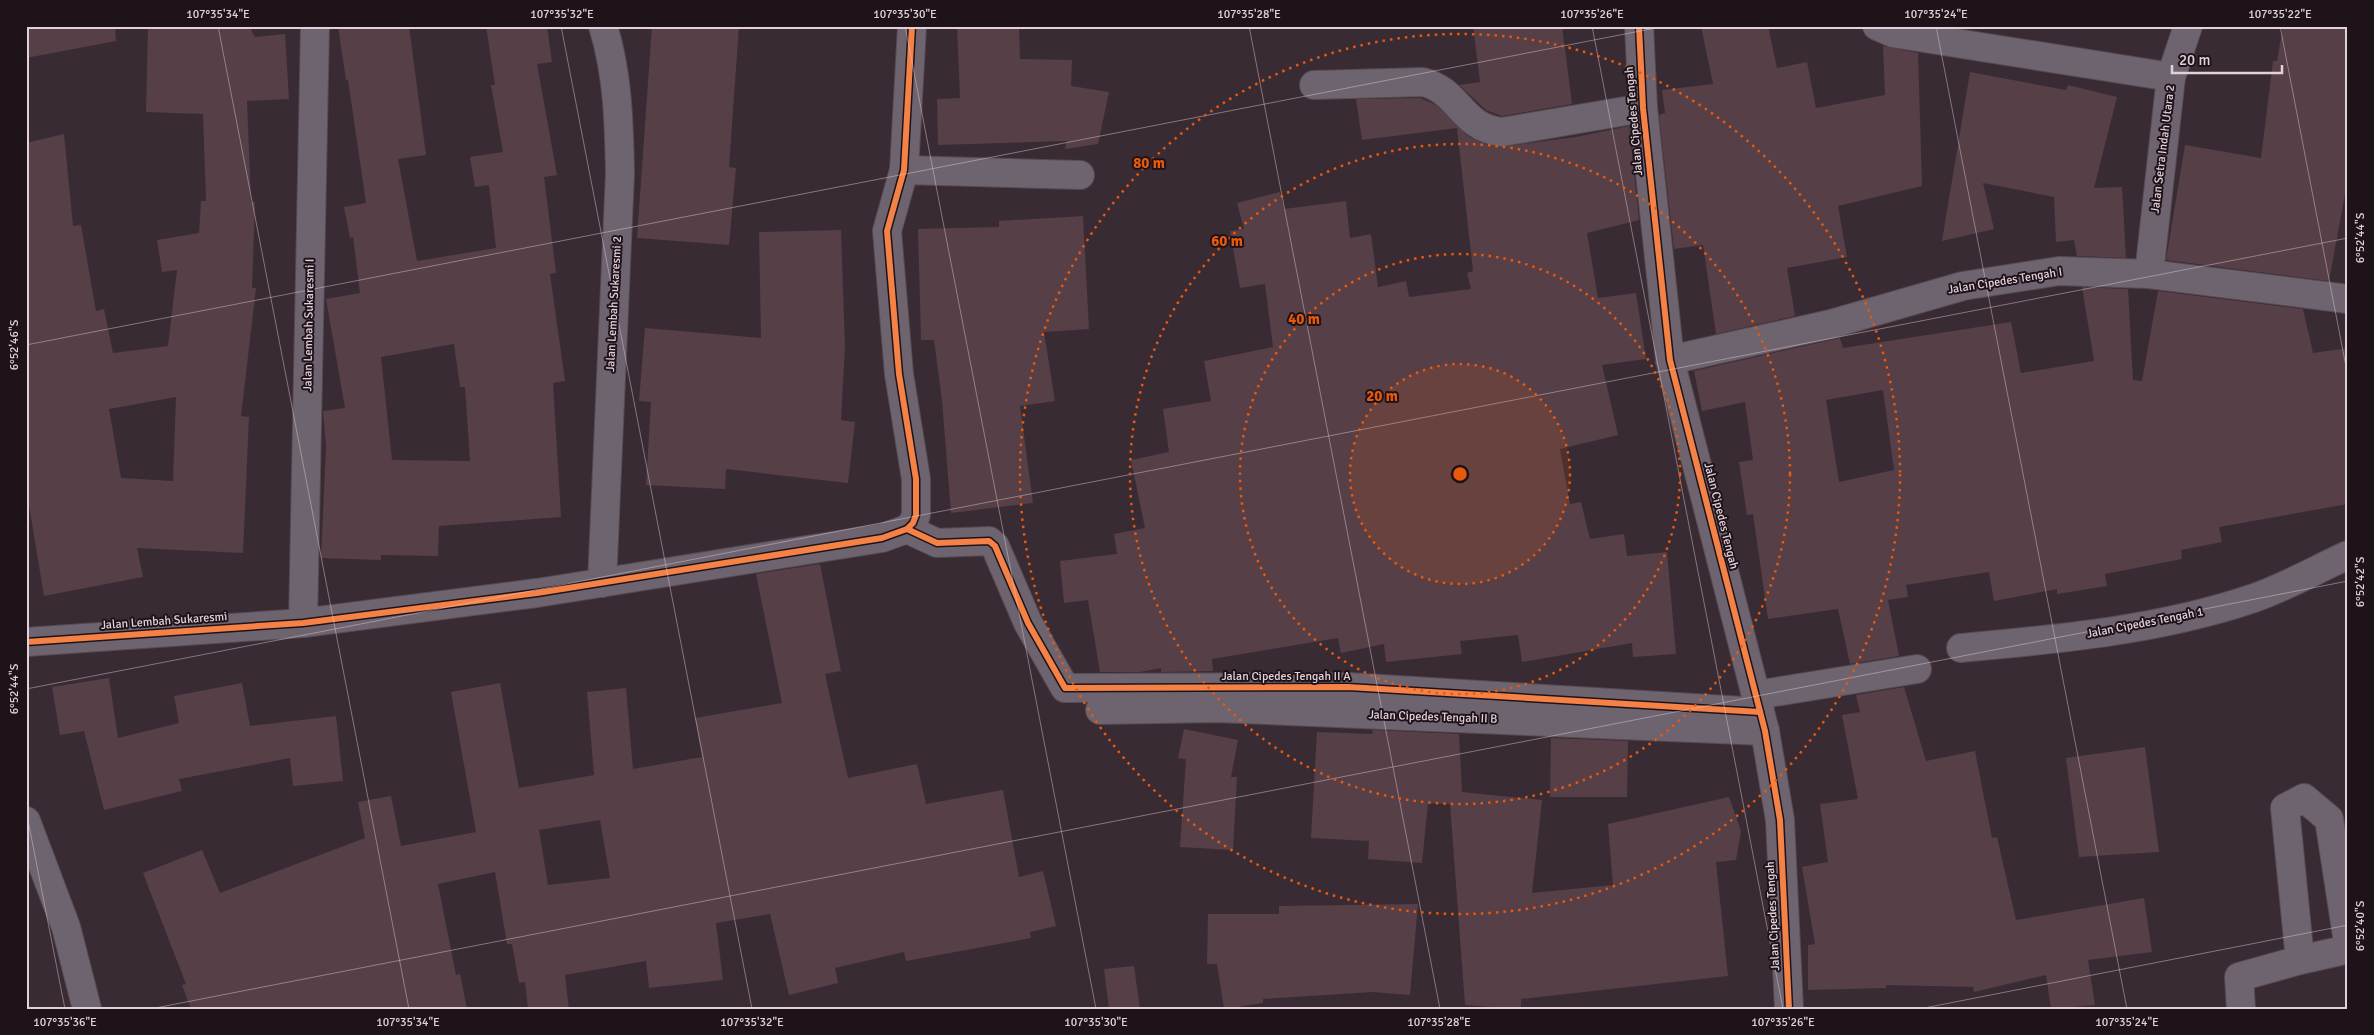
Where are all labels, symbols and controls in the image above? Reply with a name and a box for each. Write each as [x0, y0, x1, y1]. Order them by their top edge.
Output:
text: 107°35'34"E [186, 7, 250, 22]
text: 107°35'32"E [530, 7, 594, 22]
text: 107°35'30"E [873, 7, 937, 22]
text: 107°35'28"E [1217, 7, 1281, 22]
text: 107°35'26"E [1560, 7, 1624, 22]
text: 107°35'24"E [1904, 7, 1968, 22]
text: 107°35'22"E [2248, 7, 2312, 22]
scale bar [2172, 42, 2282, 74]
text: 20 m [2179, 51, 2210, 69]
street label: Jalan Cipedes Tengah [1622, 66, 1646, 176]
street label: Jalan Setra Indah Utara 2 [2148, 84, 2178, 214]
text: 80 m [1133, 154, 1165, 172]
text: 6°52'44"S [2353, 212, 2368, 263]
text: 60 m [1211, 232, 1243, 250]
street label: Jalan Lembah Sukaresmi 2 [603, 236, 625, 372]
street label: Jalan Lembah Sukaresmi I [300, 258, 318, 392]
street label: Jalan Cipedes Tengah I [1947, 265, 2063, 297]
text: 40 m [1288, 310, 1320, 328]
text: 6°52'46"S [7, 319, 22, 370]
text: 20 m [1366, 387, 1398, 405]
street label: Jalan Cipedes Tengah [1700, 461, 1742, 571]
centre of rings [1451, 465, 1469, 483]
text: 6°52'42"S [2353, 556, 2368, 607]
street label: Jalan Cipedes Tengah 1 [2085, 604, 2205, 642]
street label: Jalan Lembah Sukaresmi [100, 609, 228, 633]
text: 6°52'44"S [7, 663, 22, 714]
street label: Jalan Cipedes Tengah II A [1221, 669, 1351, 684]
street label: Jalan Cipedes Tengah II B [1368, 707, 1498, 727]
street label: Jalan Cipedes Tengah [1763, 861, 1783, 971]
text: 6°52'40"S [2353, 900, 2368, 951]
text: 107°35'36"E [33, 1015, 97, 1030]
text: 107°35'34"E [376, 1015, 440, 1030]
text: 107°35'32"E [720, 1015, 784, 1030]
text: 107°35'30"E [1064, 1015, 1128, 1030]
text: 107°35'28"E [1407, 1015, 1471, 1030]
text: 107°35'26"E [1751, 1015, 1815, 1030]
text: 107°35'24"E [2095, 1015, 2159, 1030]

